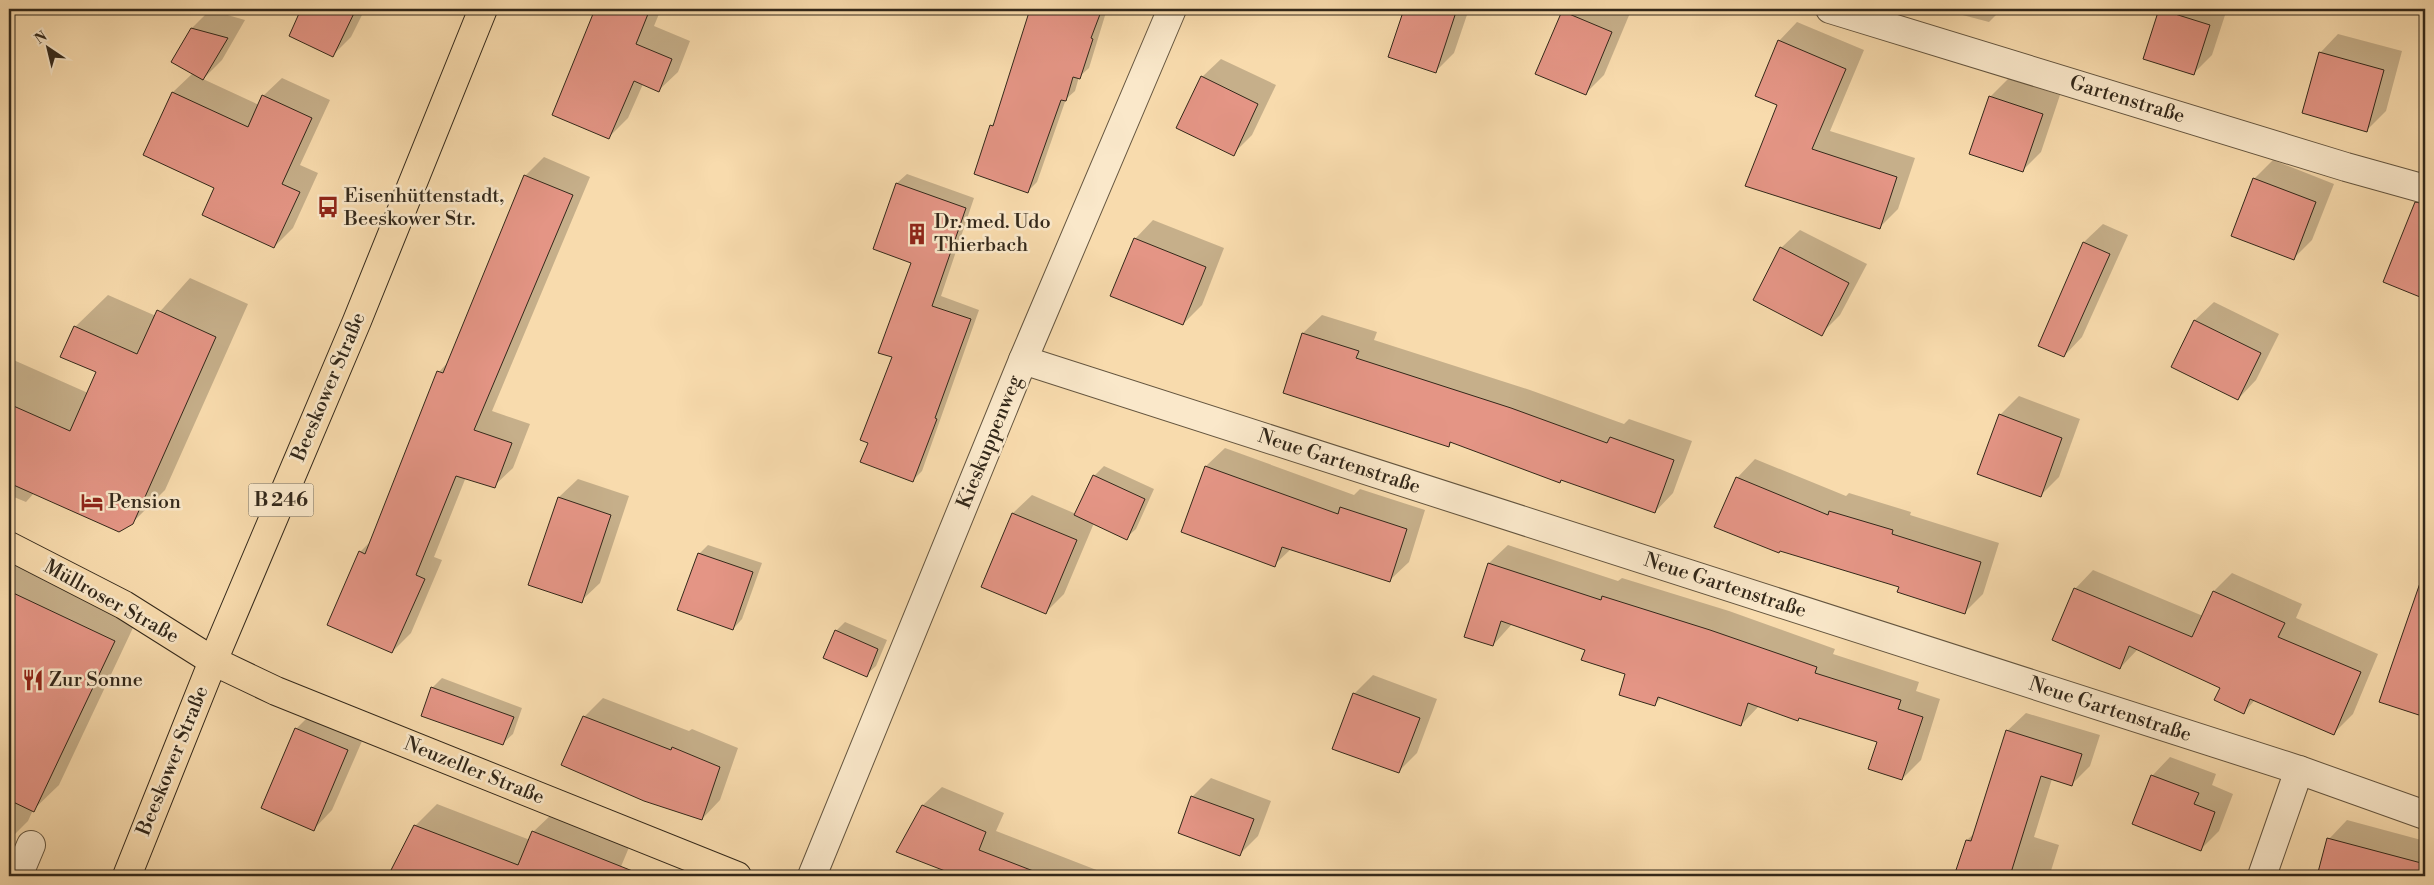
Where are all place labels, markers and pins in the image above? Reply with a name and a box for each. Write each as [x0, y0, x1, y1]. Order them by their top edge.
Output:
place label: Eisenhüttenstadt, Beeskower Str. [343, 184, 504, 232]
bus stop icon: Eisenhüttenstadt, Beeskower Str. [315, 194, 341, 220]
place label: Dr. med. Udo Thierbach [934, 210, 1051, 258]
building icon: Dr. med. Udo Thierbach [904, 221, 930, 247]
hotel icon: Pension [79, 489, 105, 515]
place label: Pension [108, 490, 181, 515]
restaurant icon: Zur Sonne [20, 667, 46, 693]
place label: Zur Sonne [49, 668, 143, 693]

